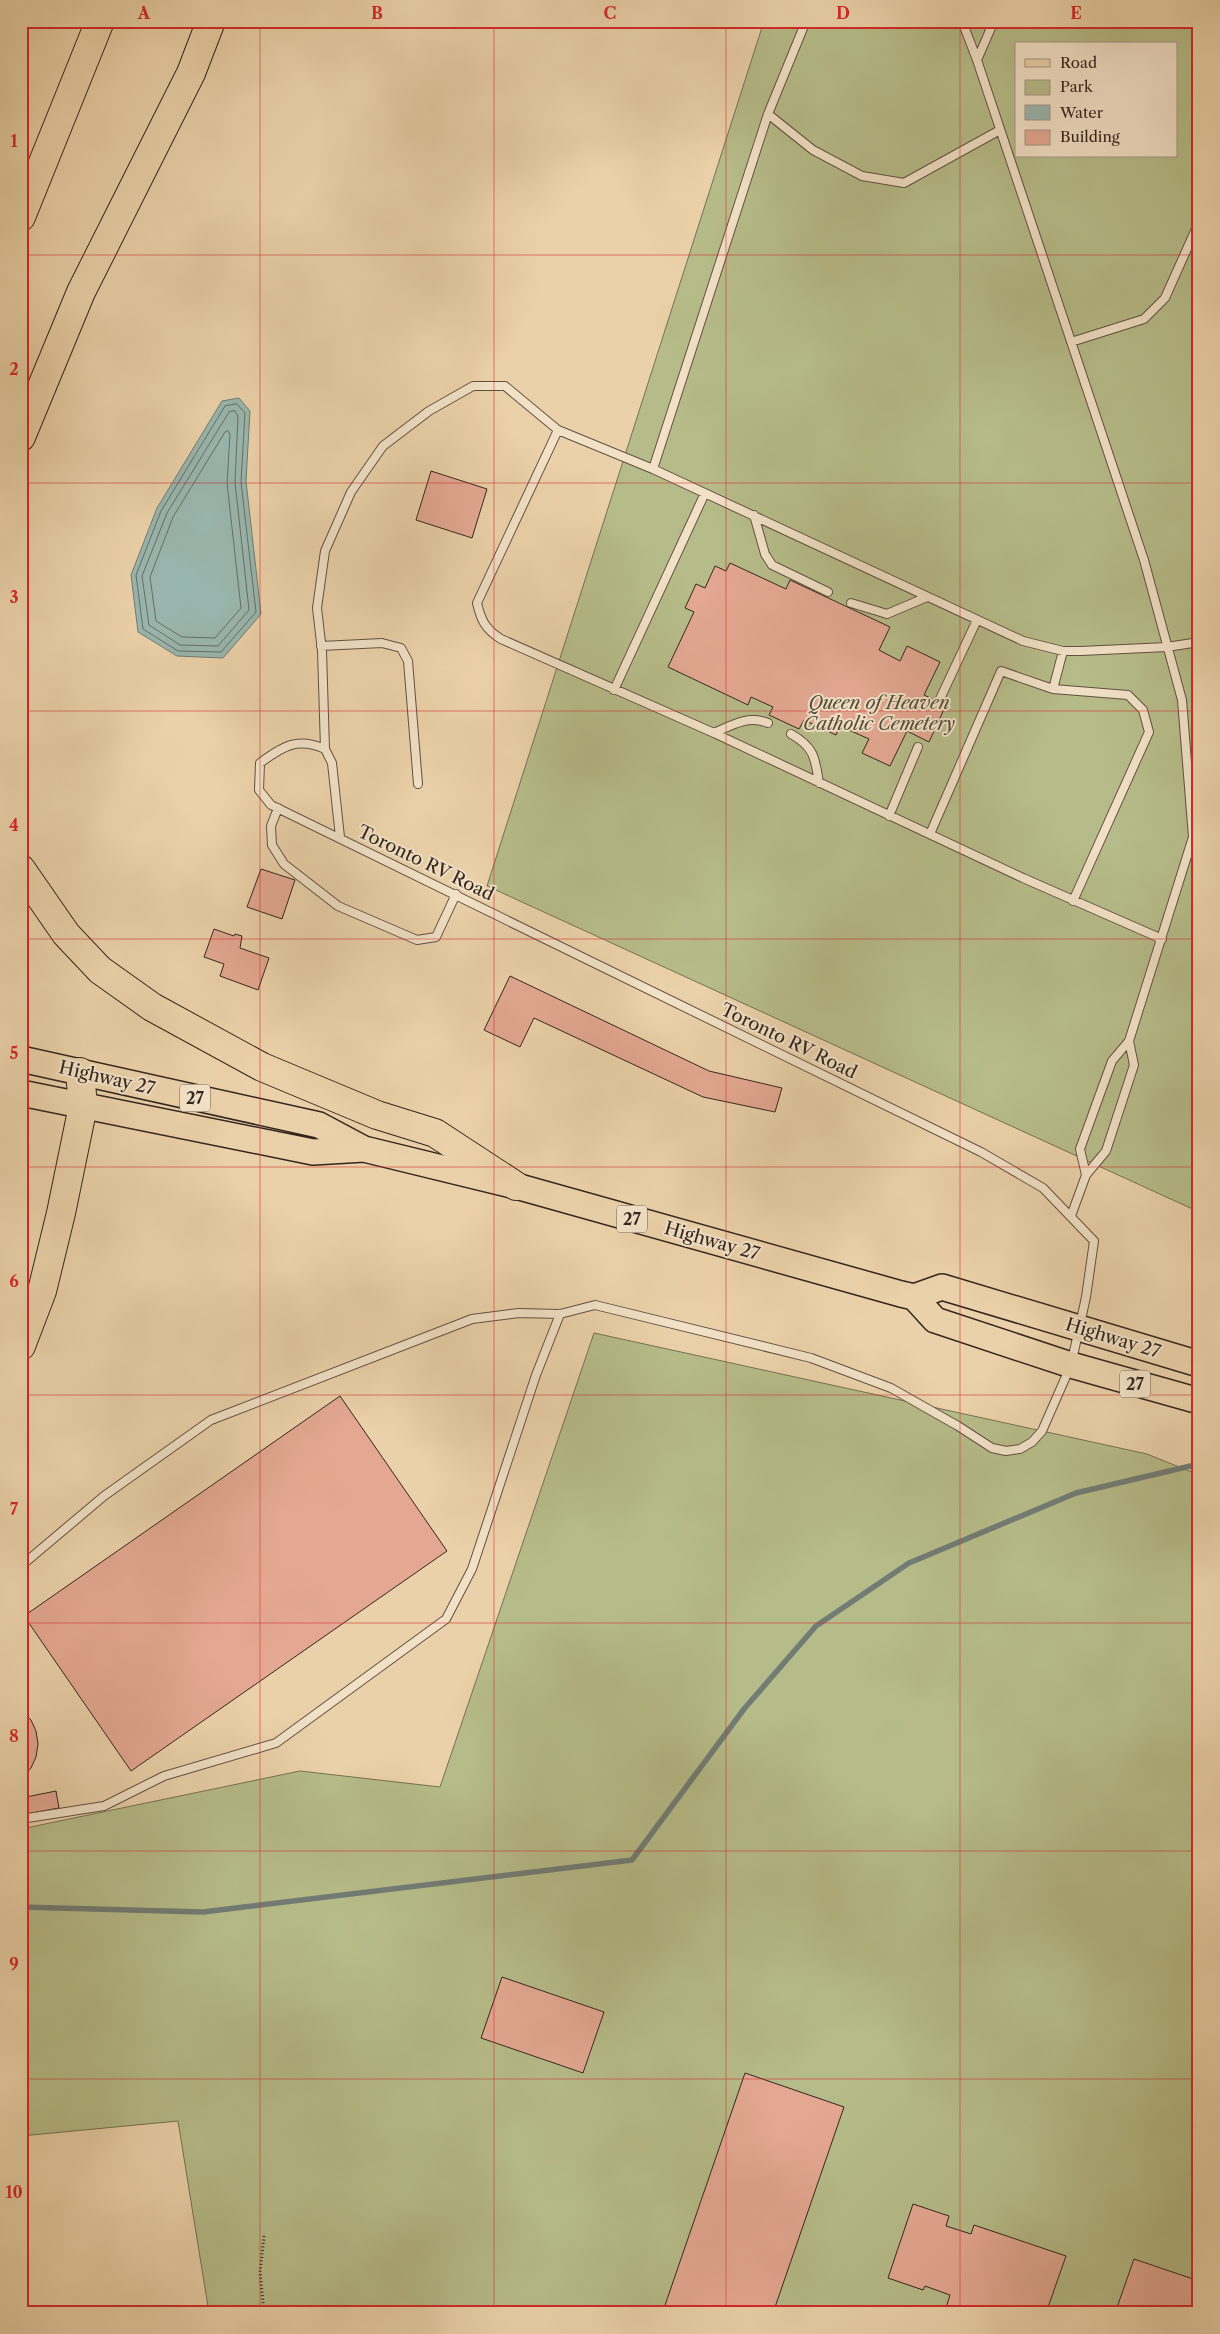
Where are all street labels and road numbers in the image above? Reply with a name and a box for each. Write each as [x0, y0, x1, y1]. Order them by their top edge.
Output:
street label: Toronto RV Road [354, 821, 498, 905]
street label: Toronto RV Road [717, 999, 861, 1083]
street label: Highway 27 [57, 1056, 157, 1100]
road number: 27 [180, 1084, 210, 1112]
road number: 27 [617, 1206, 647, 1232]
street label: Highway 27 [662, 1217, 762, 1265]
street label: Highway 27 [1063, 1313, 1163, 1363]
road number: 27 [1120, 1370, 1150, 1398]

